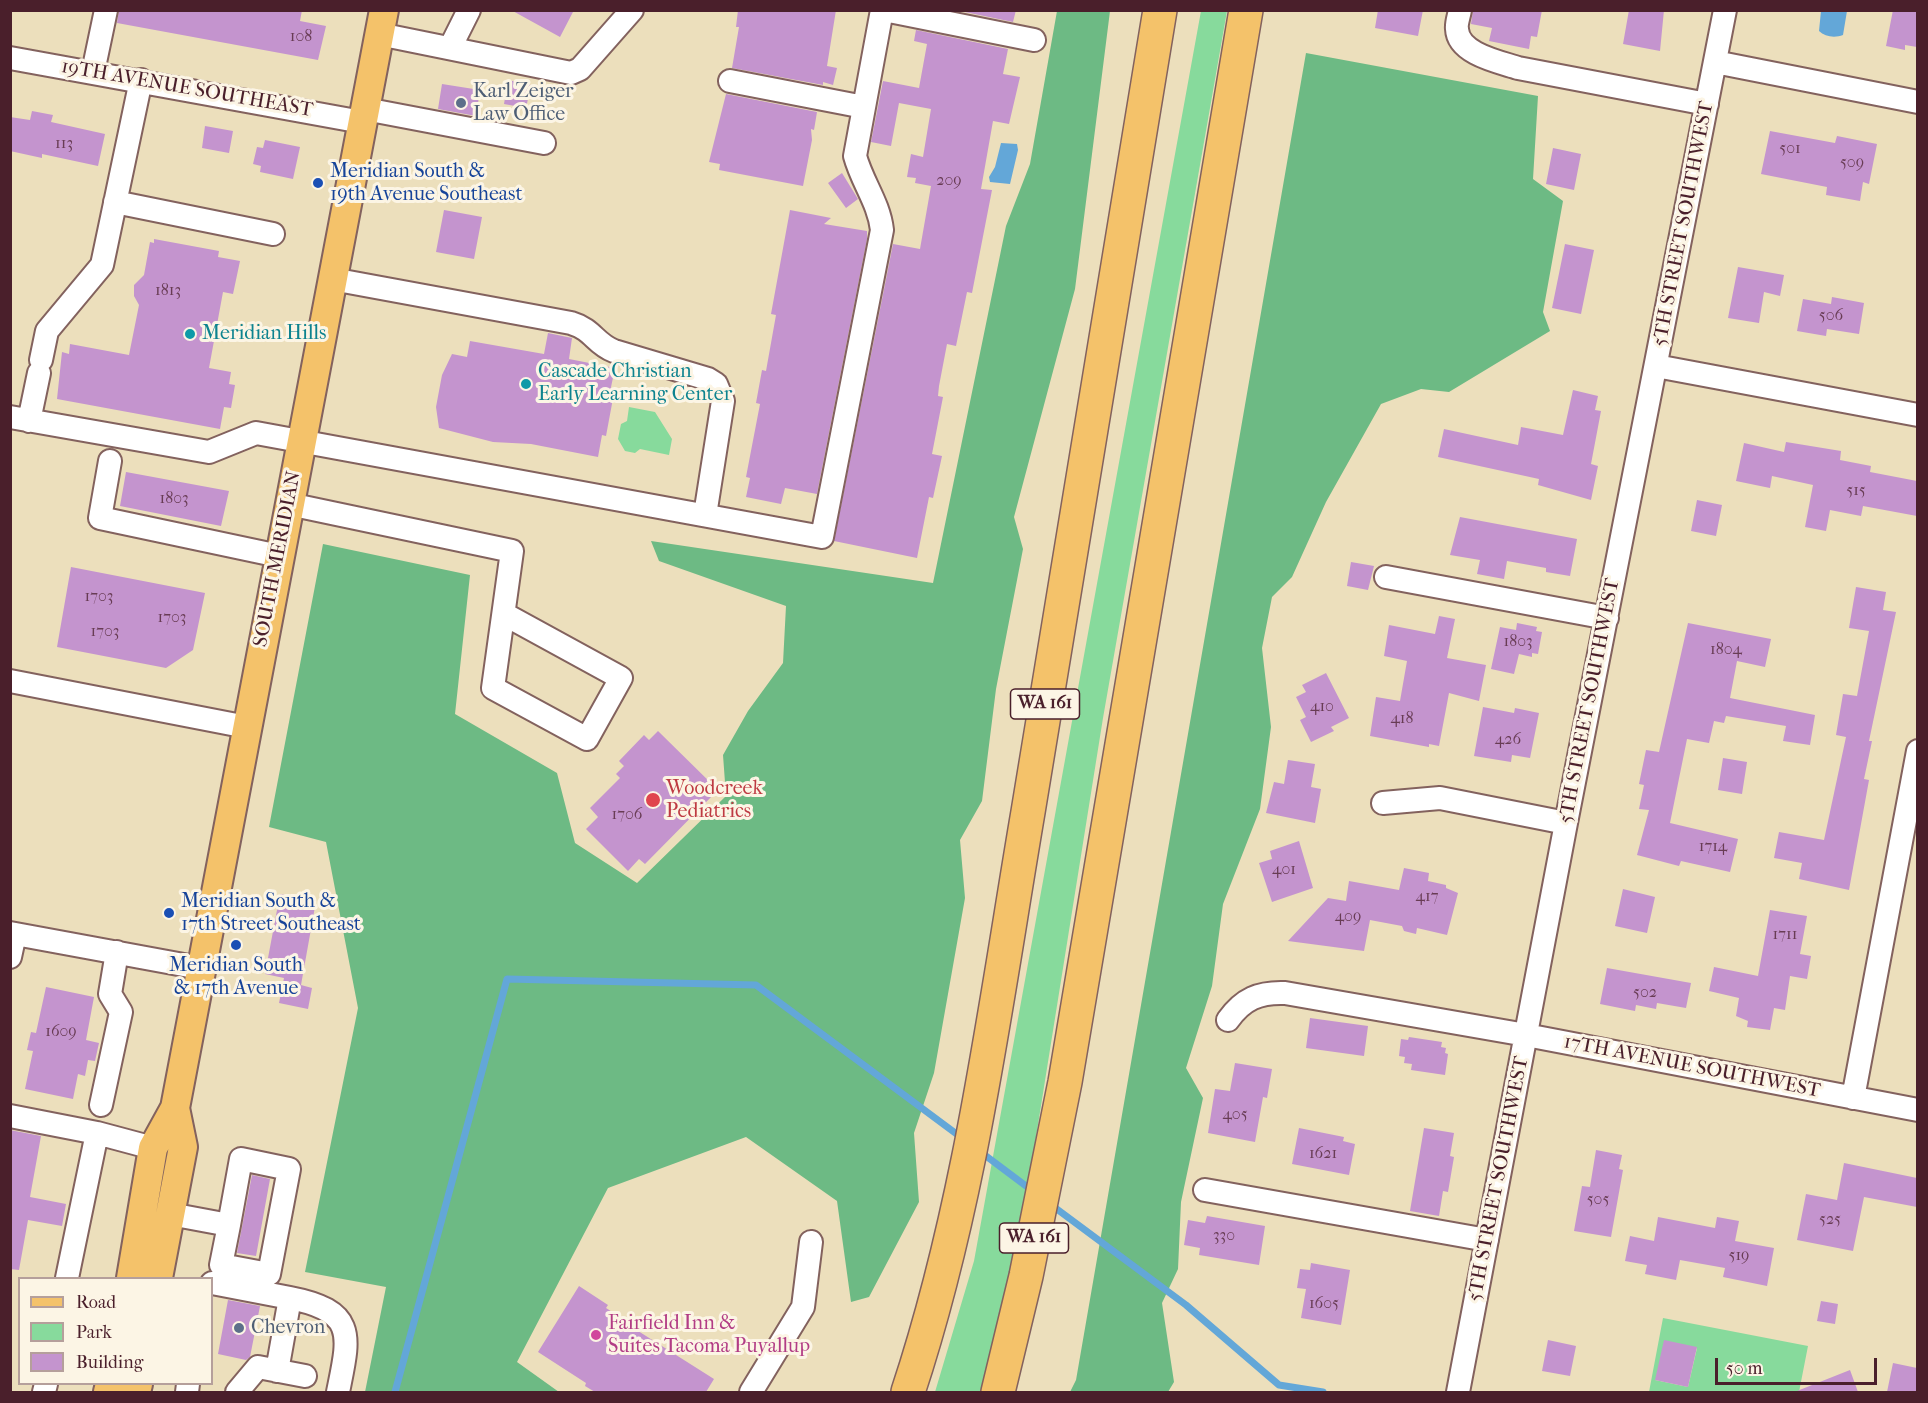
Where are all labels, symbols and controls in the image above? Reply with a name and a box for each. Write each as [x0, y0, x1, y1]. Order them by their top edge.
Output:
house number: 108 [290, 27, 312, 47]
street label: 19TH AVENUE SOUTHEAST [59, 55, 315, 123]
place label: Karl Zeiger Law Office [473, 80, 574, 127]
marker: Karl Zeiger Law Office [454, 96, 468, 110]
street label: 5TH STREET SOUTHWEST [1648, 100, 1720, 348]
house number: 113 [55, 134, 73, 154]
house number: 501 [1779, 139, 1801, 159]
house number: 509 [1840, 153, 1864, 173]
place label: Meridian South & 19th Avenue Southeast [330, 160, 523, 207]
house number: 209 [936, 171, 962, 191]
marker: Meridian South & 19th Avenue Southeast [311, 176, 325, 190]
house number: 1813 [155, 281, 181, 301]
house number: 506 [1819, 306, 1843, 326]
place label: Meridian Hills [202, 322, 326, 346]
marker: Meridian Hills [183, 327, 197, 341]
place label: Cascade Christian Early Learning Center [538, 360, 732, 407]
marker: Cascade Christian Early Learning Center [519, 377, 533, 391]
street label: SOUTH MERIDIAN [249, 469, 307, 649]
house number: 515 [1846, 481, 1866, 501]
house number: 1803 [159, 489, 189, 509]
street label: 5TH STREET SOUTHWEST [1554, 577, 1626, 825]
house number: 1703 [85, 587, 113, 607]
house number: 1703 [158, 608, 186, 628]
house number: 1703 [91, 622, 119, 642]
house number: 1803 [1503, 632, 1533, 652]
house number: 1804 [1710, 640, 1742, 660]
road number: WA 161 [1010, 689, 1080, 719]
house number: 410 [1310, 697, 1334, 717]
house number: 418 [1390, 709, 1414, 729]
house number: 426 [1495, 730, 1521, 750]
place label: Woodcreek Pediatrics [666, 777, 763, 824]
marker: Woodcreek Pediatrics [644, 791, 662, 809]
house number: 1706 [612, 805, 642, 825]
house number: 1714 [1699, 837, 1727, 857]
house number: 401 [1272, 860, 1296, 880]
house number: 417 [1416, 887, 1438, 907]
place label: Meridian South & 17th Street Southeast [181, 890, 361, 937]
marker: Meridian South & 17th Street Southeast [162, 906, 176, 920]
house number: 409 [1335, 907, 1361, 927]
house number: 1711 [1773, 925, 1797, 945]
marker: Meridian South & 17th Avenue [229, 938, 243, 952]
place label: Meridian South & 17th Avenue [169, 954, 303, 1001]
house number: 502 [1633, 983, 1657, 1003]
house number: 1609 [45, 1022, 77, 1042]
street label: 17TH AVENUE SOUTHWEST [1562, 1030, 1822, 1104]
street label: 5TH STREET SOUTHWEST [1463, 1055, 1535, 1303]
house number: 405 [1222, 1105, 1248, 1125]
house number: 1621 [1309, 1144, 1337, 1164]
house number: 505 [1587, 1190, 1609, 1210]
house number: 525 [1819, 1210, 1841, 1230]
road number: WA 161 [1000, 1223, 1068, 1253]
house number: 330 [1213, 1226, 1235, 1246]
house number: 519 [1728, 1246, 1750, 1266]
legend [18, 1277, 213, 1385]
text: Road [76, 1292, 116, 1313]
house number: 1605 [1309, 1294, 1339, 1314]
place label: Fairfield Inn & Suites Tacoma Puyallup [608, 1312, 810, 1359]
place label: Chevron [251, 1316, 325, 1340]
marker: Chevron [232, 1321, 246, 1335]
text: Park [76, 1322, 112, 1343]
marker: Fairfield Inn & Suites Tacoma Puyallup [589, 1328, 603, 1342]
scale bar [1718, 1346, 1880, 1384]
text: Building [76, 1352, 143, 1373]
text: 50 m [1726, 1358, 1762, 1379]

